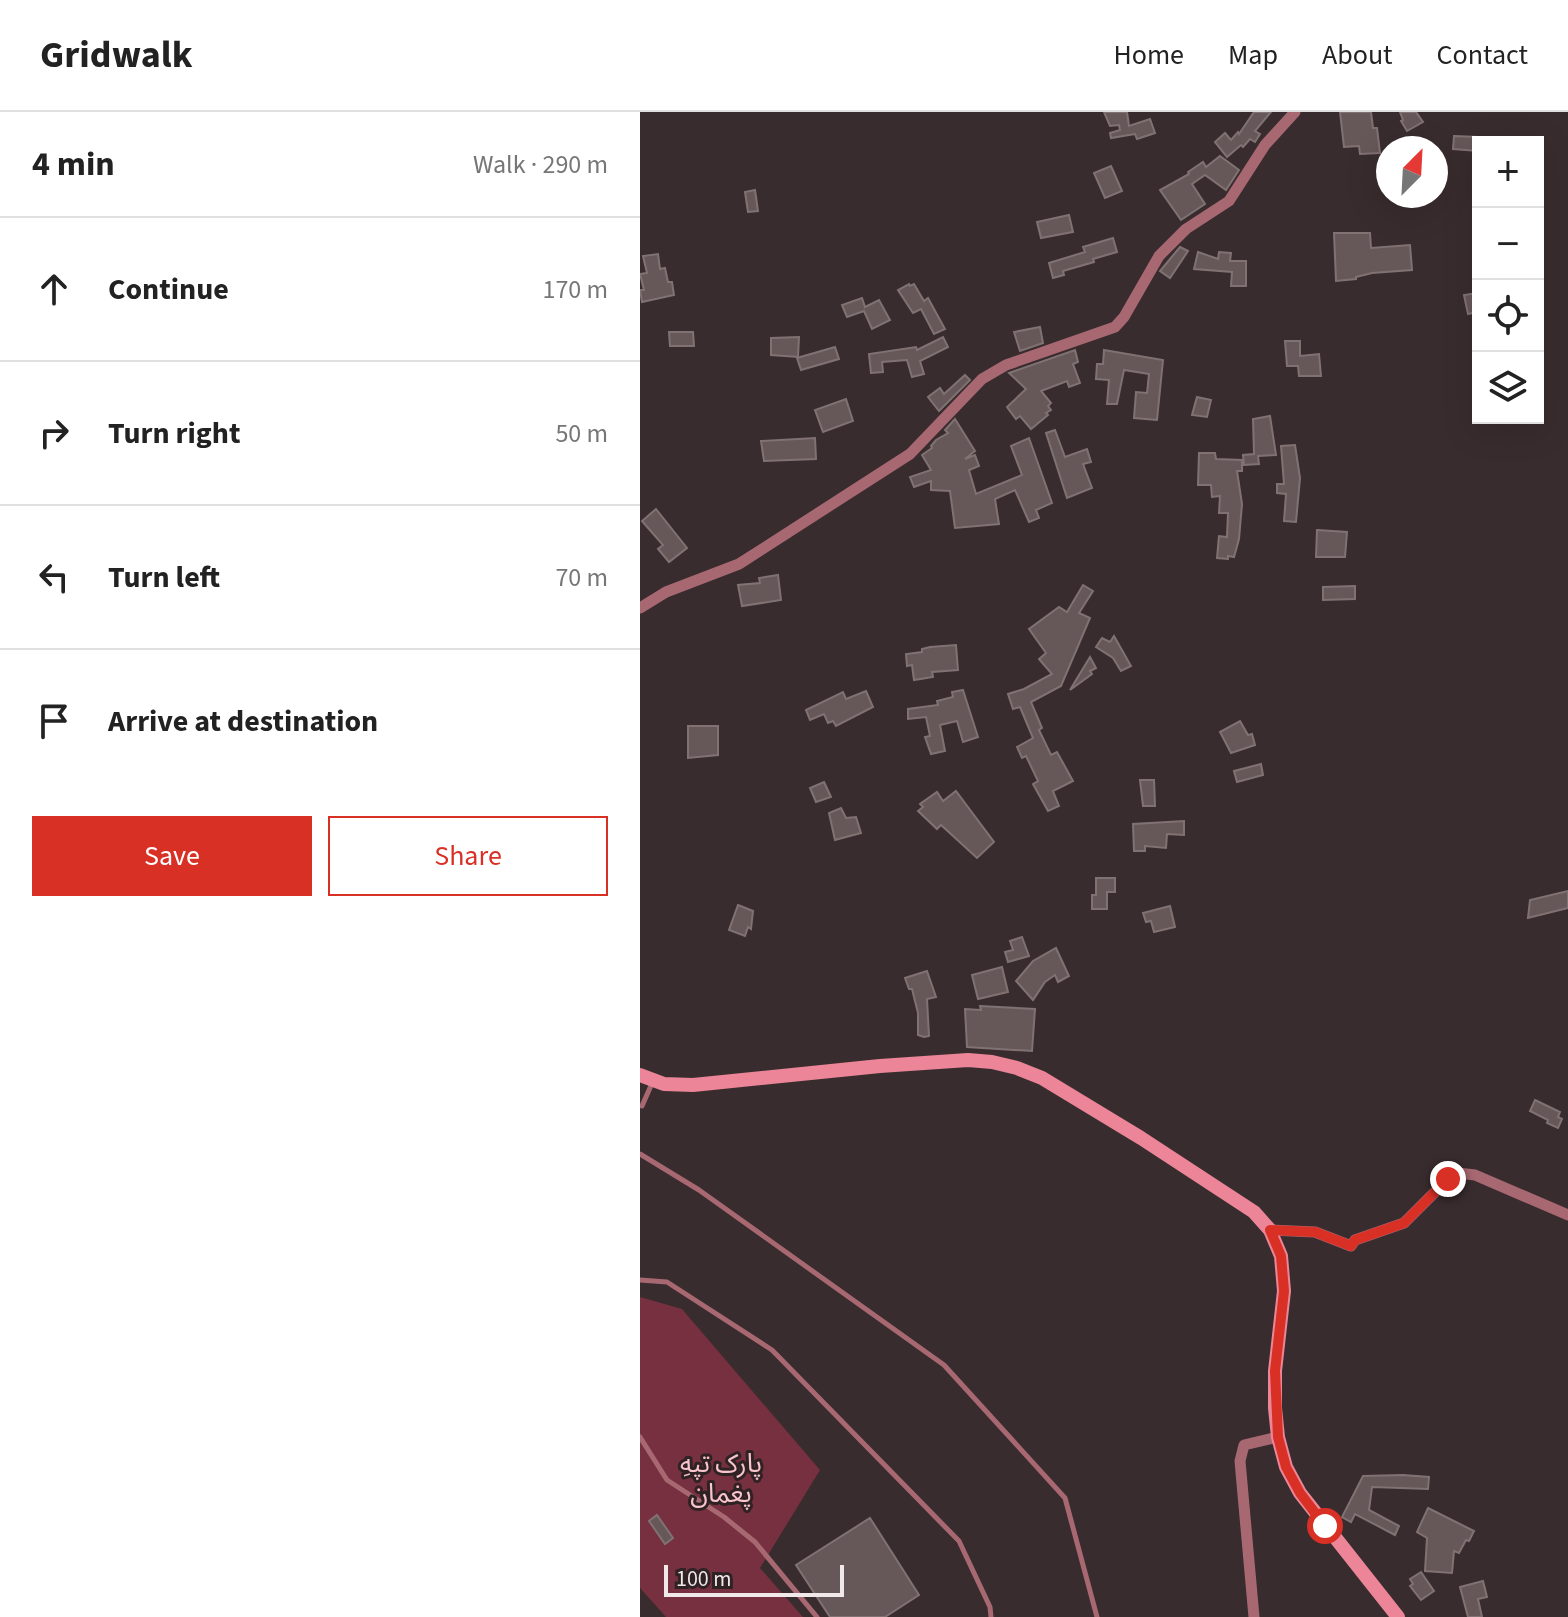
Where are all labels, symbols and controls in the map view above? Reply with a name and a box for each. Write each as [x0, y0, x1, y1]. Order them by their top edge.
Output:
text: Gridwalk [40, 28, 192, 82]
text: Home [1113, 35, 1184, 75]
text: Map [1228, 35, 1278, 75]
text: About [1322, 35, 1393, 75]
text: Contact [1437, 35, 1528, 75]
north arrow [1376, 136, 1448, 208]
map controls [1472, 136, 1544, 424]
button: + [1472, 136, 1544, 208]
text: 4 min [32, 140, 115, 189]
text: Walk · 290 m [473, 146, 608, 183]
button: − [1472, 208, 1544, 280]
icon: ahead [32, 267, 76, 311]
text: Continue [108, 268, 229, 311]
text: 170 m [542, 271, 608, 308]
button: locate [1472, 280, 1544, 352]
button: layers [1472, 352, 1544, 424]
icon: right [32, 411, 76, 455]
text: Turn right [108, 412, 240, 455]
text: 50 m [555, 415, 608, 452]
icon: left [32, 555, 76, 599]
text: Turn left [108, 556, 220, 599]
text: 70 m [555, 559, 608, 596]
icon: arrive [32, 699, 76, 743]
text: Arrive at destination [108, 700, 378, 743]
button: Save [32, 816, 312, 896]
button: Share [328, 816, 608, 896]
route end [1430, 1161, 1466, 1197]
park label: پارک تپهِ پغمان [680, 1445, 762, 1512]
route start [1307, 1508, 1343, 1544]
scale bar [664, 1561, 844, 1597]
text: 100 m [676, 1563, 731, 1595]

